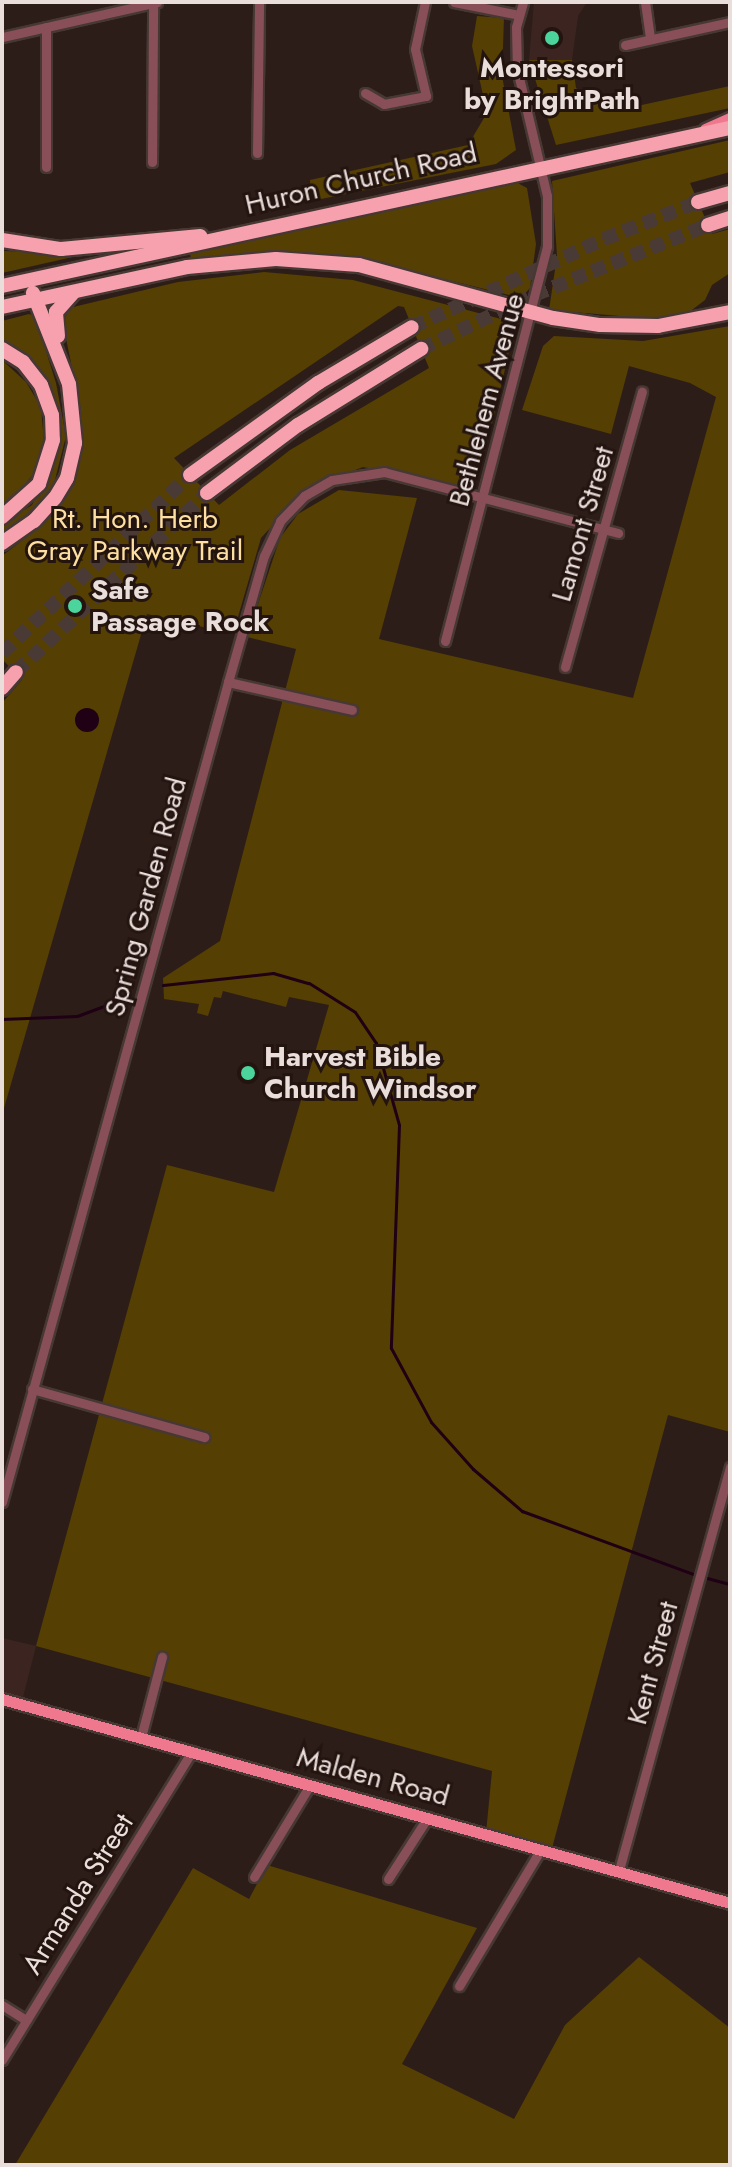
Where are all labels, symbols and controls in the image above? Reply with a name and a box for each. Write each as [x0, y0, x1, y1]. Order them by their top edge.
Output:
marker: Montessori by BrightPath [543, 29, 561, 47]
place label: Montessori by BrightPath [464, 51, 640, 117]
street label: Huron Church Road [242, 136, 480, 222]
street label: Bethlehem Avenue [442, 290, 532, 510]
street label: Lamont Street [545, 443, 621, 605]
park label: Rt. Hon. Herb Gray Parkway Trail [27, 502, 243, 568]
place label: Safe Passage Rock [91, 573, 269, 639]
marker: Safe Passage Rock [66, 597, 84, 615]
street label: Spring Garden Road [98, 774, 194, 1020]
place label: Harvest Bible Church Windsor [264, 1040, 477, 1106]
marker: Harvest Bible Church Windsor [239, 1064, 257, 1082]
street label: Kent Street [620, 1598, 686, 1728]
street label: Malden Road [293, 1741, 453, 1813]
street label: Armanda Street [15, 1808, 141, 1980]

